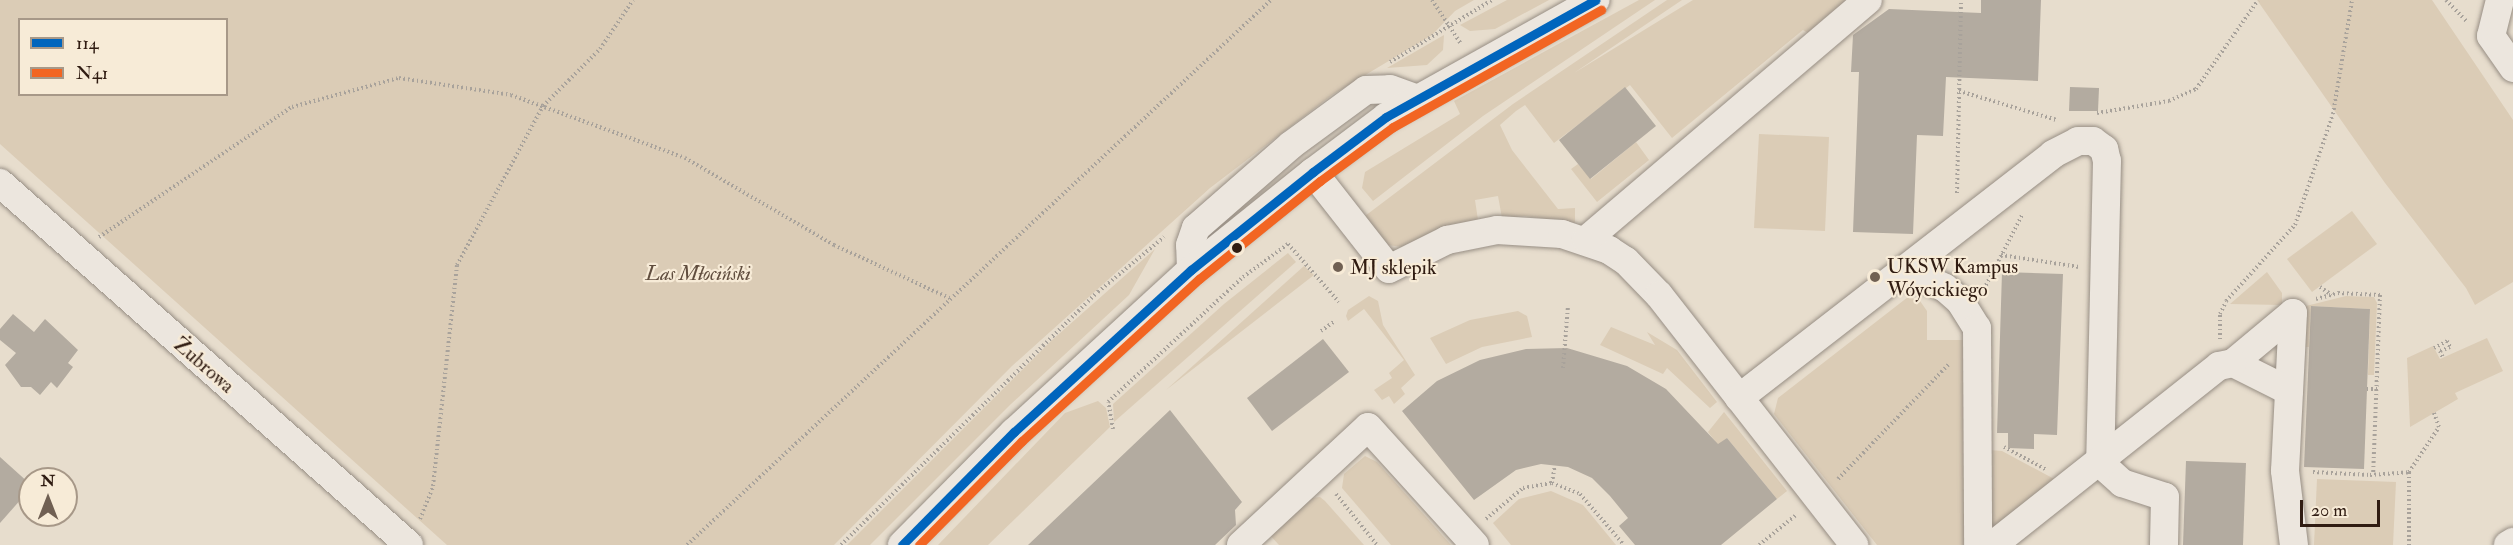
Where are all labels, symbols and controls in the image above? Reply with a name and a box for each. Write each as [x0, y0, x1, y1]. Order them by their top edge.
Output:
legend [18, 18, 228, 96]
text: 114 [76, 32, 99, 55]
text: N41 [76, 62, 108, 85]
unlabelled marker [1231, 242, 1243, 254]
place label: UKSW Kampus Wóycickiego [1887, 254, 2018, 301]
place label: MJ sklepik [1350, 255, 1436, 279]
marker: MJ sklepik [1331, 260, 1345, 274]
park label: Las Młociński [645, 261, 751, 285]
marker: UKSW Kampus Wóycickiego [1868, 270, 1882, 284]
street label: Żubrowa [169, 332, 239, 398]
north arrow [18, 467, 78, 527]
text: N [41, 471, 55, 491]
scale bar [2303, 488, 2382, 526]
text: 20 m [2311, 499, 2347, 522]

